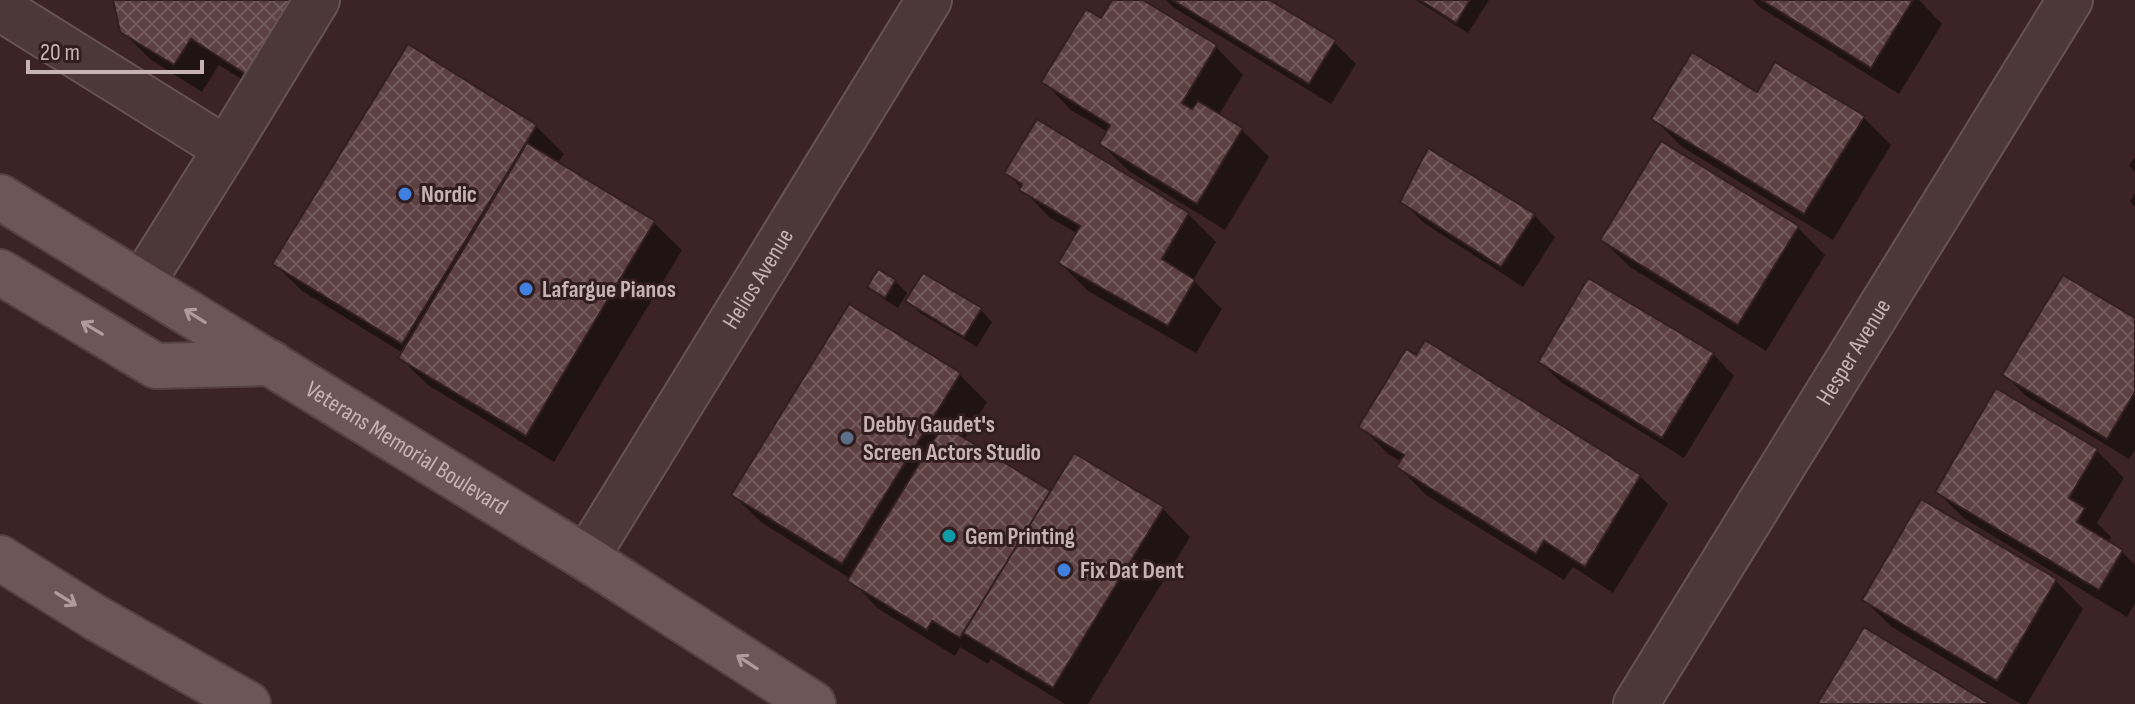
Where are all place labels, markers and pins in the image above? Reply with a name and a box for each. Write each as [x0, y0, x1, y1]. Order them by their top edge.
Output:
place label: Nordic [421, 180, 477, 209]
marker: Nordic [396, 185, 414, 203]
place label: Lafargue Pianos [542, 275, 676, 304]
marker: Lafargue Pianos [517, 280, 535, 298]
place label: Debby Gaudet's Screen Actors Studio [863, 410, 1041, 467]
marker: Debby Gaudet's Screen Actors Studio [838, 429, 856, 447]
place label: Gem Printing [965, 522, 1075, 551]
marker: Gem Printing [940, 527, 958, 545]
place label: Fix Dat Dent [1080, 556, 1184, 585]
marker: Fix Dat Dent [1055, 561, 1073, 579]

